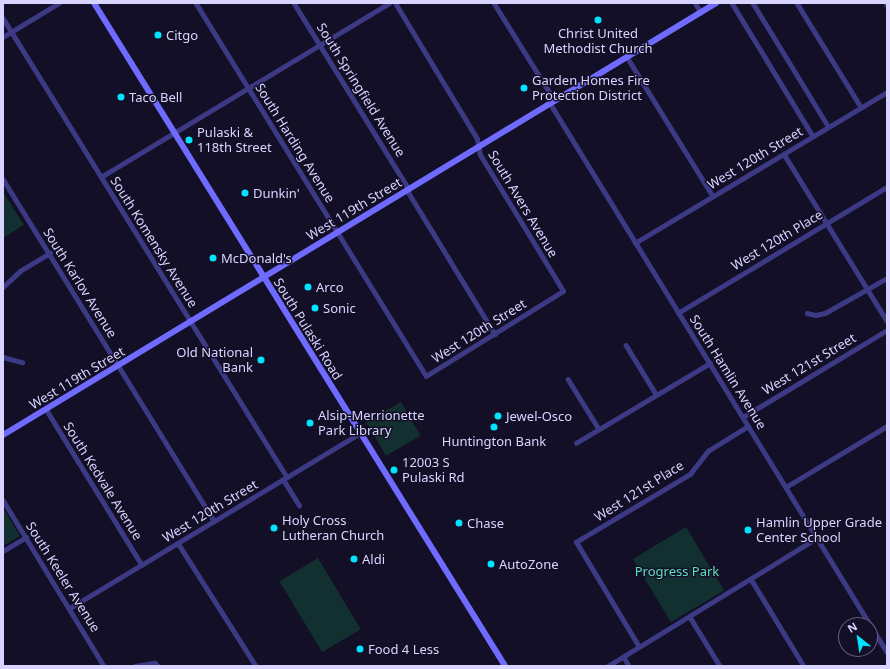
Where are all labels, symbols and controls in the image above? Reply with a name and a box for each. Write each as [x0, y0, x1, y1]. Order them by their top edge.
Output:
marker: Christ United Methodist Church [593, 15, 603, 25]
street label: South Springfield Avenue [313, 20, 409, 160]
place label: Christ United Methodist Church [543, 26, 653, 57]
place label: Citgo [166, 27, 198, 43]
marker: Citgo [153, 30, 163, 40]
place label: Garden Homes Fire Protection District [532, 73, 650, 104]
street label: South Harding Avenue [252, 81, 338, 205]
marker: Garden Homes Fire Protection District [519, 83, 529, 93]
place label: Taco Bell [129, 89, 182, 105]
marker: Taco Bell [116, 92, 126, 102]
street label: West 120th Street [705, 123, 805, 193]
place label: Pulaski & 118th Street [197, 125, 272, 156]
marker: Pulaski & 118th Street [184, 135, 194, 145]
street label: South Avers Avenue [485, 148, 561, 260]
street label: South Komensky Avenue [107, 174, 201, 310]
street label: West 119th Street [304, 174, 404, 244]
place label: Dunkin' [253, 185, 300, 201]
marker: Dunkin' [240, 188, 250, 198]
street label: West 120th Place [728, 207, 826, 273]
street label: South Karlov Avenue [40, 225, 120, 341]
place label: McDonald's [221, 250, 292, 266]
marker: McDonald's [208, 253, 218, 263]
street label: South Pulaski Road [270, 275, 346, 383]
place label: Arco [316, 279, 344, 295]
marker: Arco [303, 282, 313, 292]
street label: West 120th Street [429, 296, 529, 366]
place label: Sonic [323, 300, 356, 316]
marker: Sonic [310, 303, 320, 313]
street label: South Hamlin Avenue [686, 312, 770, 432]
street label: West 121st Street [759, 330, 859, 398]
street label: West 119th Street [27, 343, 127, 413]
place label: Old National Bank [176, 345, 253, 376]
marker: Old National Bank [256, 355, 266, 365]
place label: Alsip-Merrionette Park Library [318, 408, 425, 439]
place label: Jewel-Osco [506, 408, 572, 424]
marker: Jewel-Osco [493, 411, 503, 421]
marker: Alsip-Merrionette Park Library [305, 418, 315, 428]
street label: South Kedvale Avenue [60, 419, 146, 543]
marker: Huntington Bank [489, 422, 499, 432]
place label: Huntington Bank [442, 433, 546, 449]
place label: 12003 S Pulaski Rd [402, 455, 465, 486]
street label: West 121st Place [592, 457, 686, 525]
marker: 12003 S Pulaski Rd [389, 465, 399, 475]
street label: West 120th Street [160, 476, 260, 546]
place label: Holy Cross Lutheran Church [282, 513, 384, 544]
place label: Chase [467, 515, 504, 531]
place label: Hamlin Upper Grade Center School [756, 515, 882, 546]
marker: Chase [454, 518, 464, 528]
street label: South Keeler Avenue [23, 519, 103, 635]
marker: Holy Cross Lutheran Church [269, 523, 279, 533]
marker: Hamlin Upper Grade Center School [743, 525, 753, 535]
place label: Aldi [362, 551, 385, 567]
marker: Aldi [349, 554, 359, 564]
place label: AutoZone [499, 556, 559, 572]
marker: AutoZone [486, 559, 496, 569]
park label: Progress Park [635, 563, 719, 579]
north arrow [838, 617, 878, 657]
text: N [845, 618, 860, 636]
place label: Food 4 Less [368, 641, 439, 657]
marker: Food 4 Less [355, 644, 365, 654]

